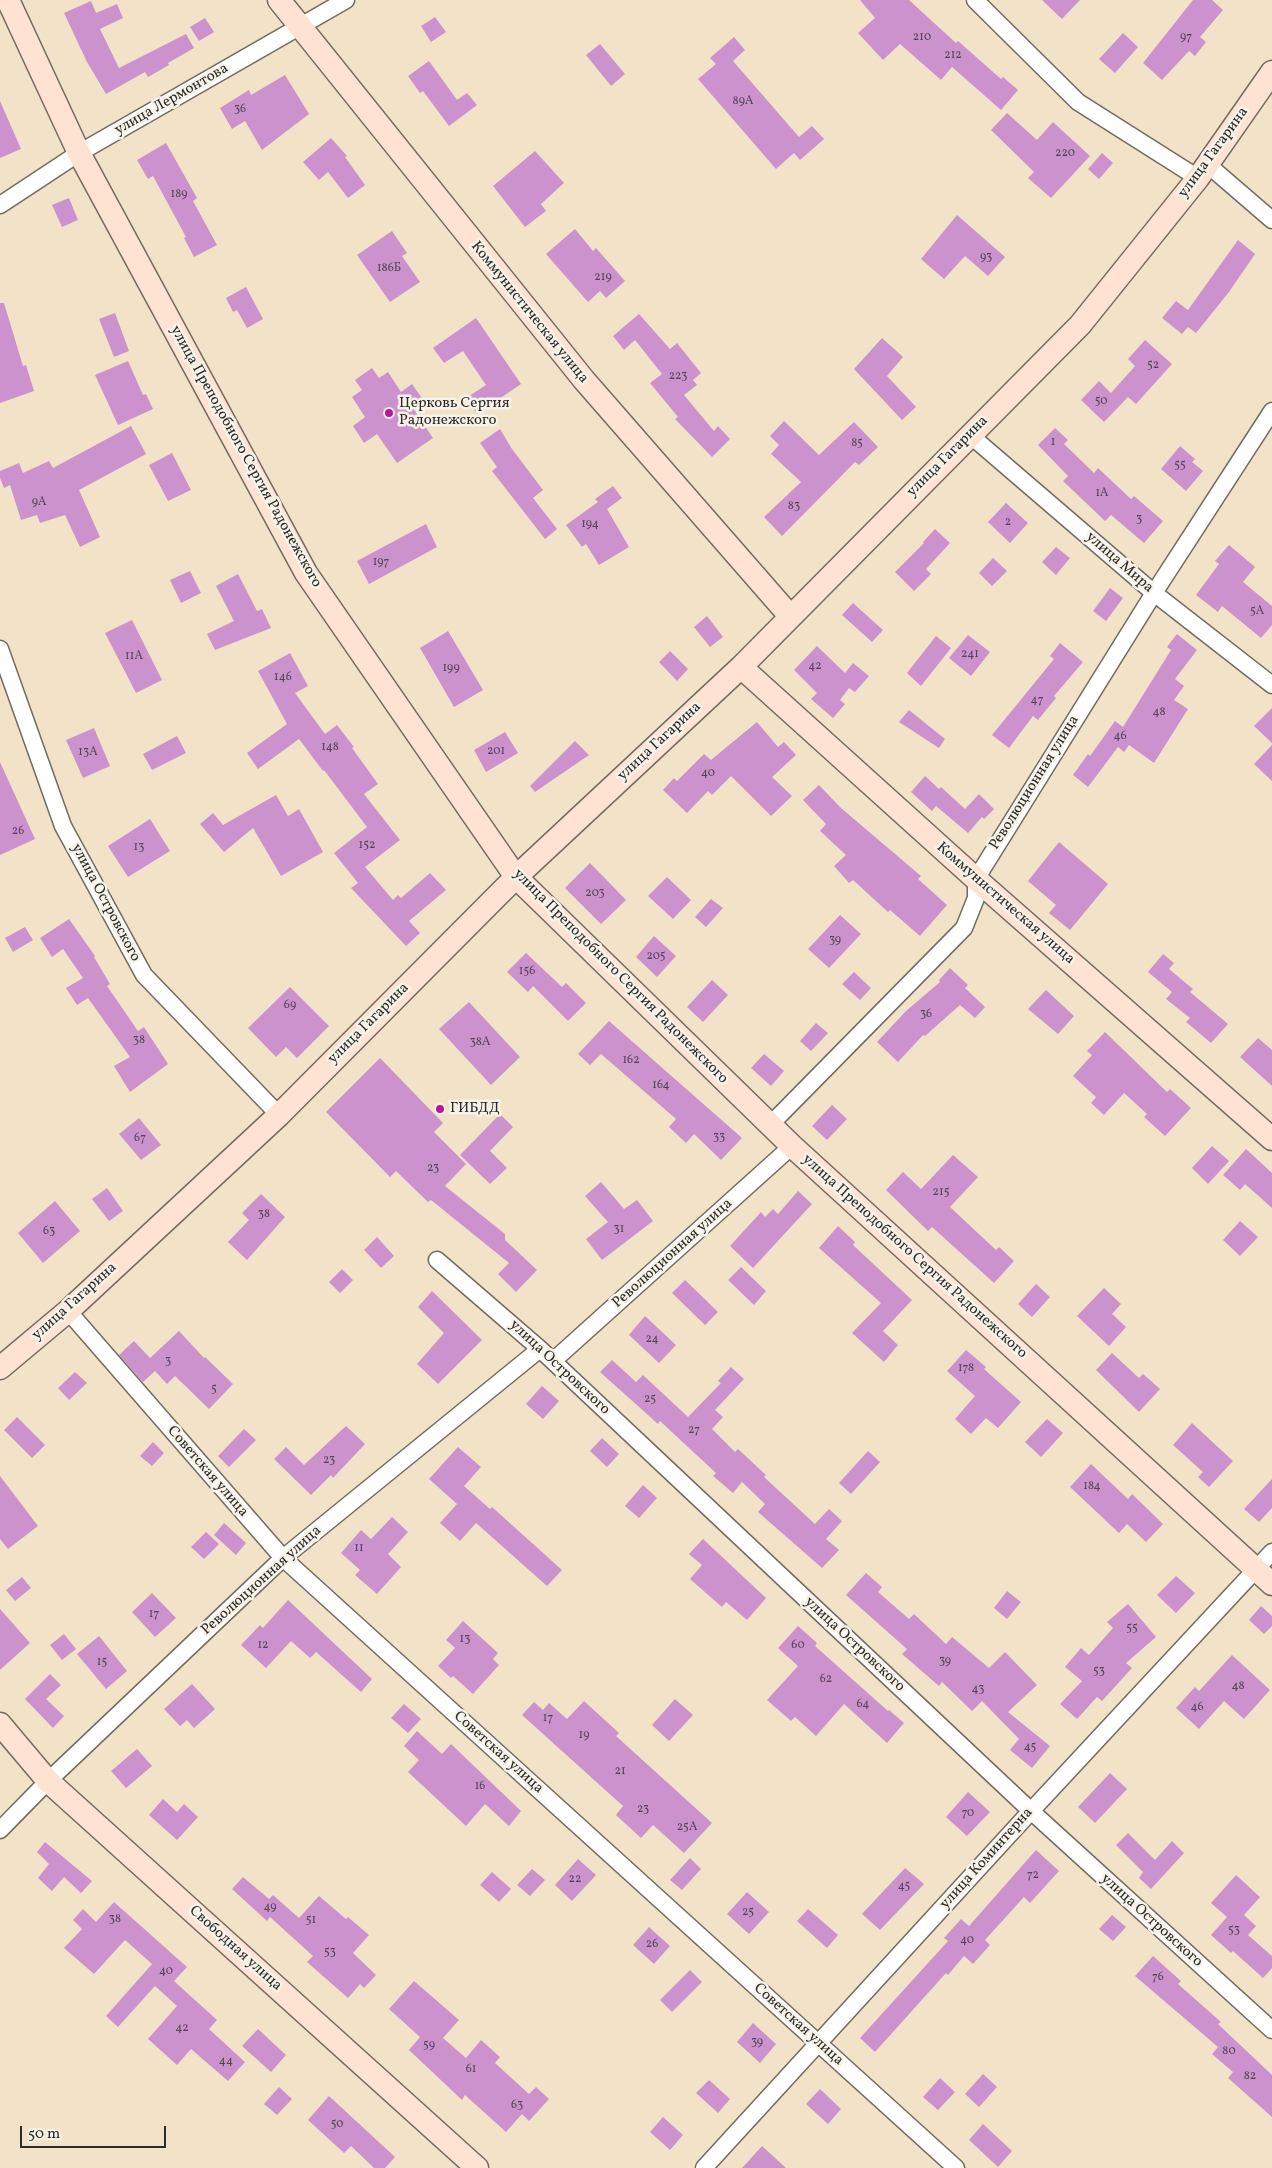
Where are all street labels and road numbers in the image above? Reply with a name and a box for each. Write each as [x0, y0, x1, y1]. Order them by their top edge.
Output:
street label: улица Лермонтова [112, 60, 232, 140]
street label: улица Гагарина [1175, 104, 1253, 202]
street label: Коммунистическая улица [466, 238, 592, 388]
street label: улица Преподобного Сергия Радонежского [165, 323, 325, 591]
street label: улица Гагарина [904, 413, 992, 501]
street label: улица Мира [1081, 529, 1157, 597]
street label: улица Гагарина [614, 699, 706, 785]
street label: Революционная улица [986, 712, 1084, 854]
street label: Коммунистическая улица [932, 839, 1078, 969]
street label: улица Островского [66, 841, 144, 965]
street label: улица Преподобного Сергия Радонежского [509, 866, 731, 1088]
street label: улица Гагарина [325, 980, 413, 1068]
street label: улица Преподобного Сергия Радонежского [798, 1151, 1030, 1363]
street label: Революционная улица [609, 1195, 737, 1313]
street label: улица Гагарина [29, 1259, 121, 1345]
street label: улица Островского [505, 1317, 613, 1419]
street label: Советская улица [163, 1423, 251, 1521]
street label: Революционная улица [198, 1522, 326, 1640]
street label: улица Островского [800, 1594, 908, 1696]
street label: Советская улица [449, 1708, 547, 1798]
street label: улица Коминтерна [937, 1805, 1037, 1913]
street label: улица Островского [1096, 1870, 1206, 1972]
street label: Свободная улица [185, 1903, 285, 1995]
street label: Советская улица [749, 1980, 847, 2070]

